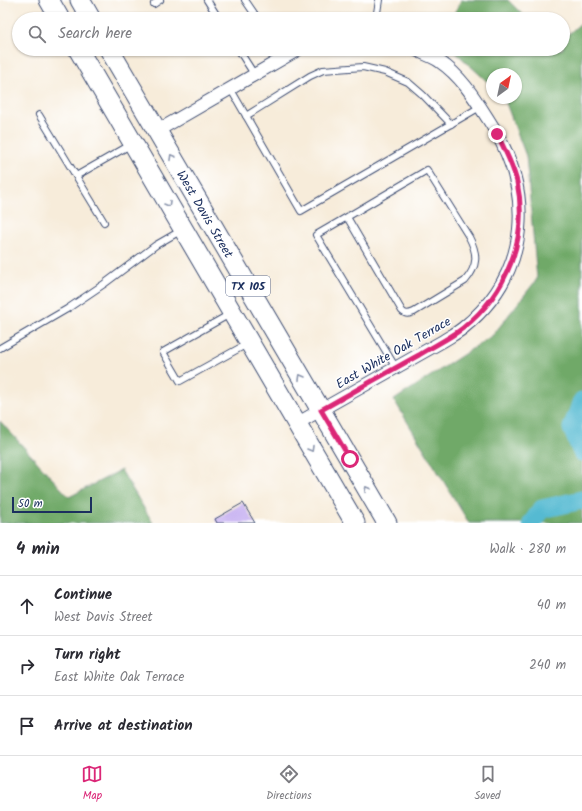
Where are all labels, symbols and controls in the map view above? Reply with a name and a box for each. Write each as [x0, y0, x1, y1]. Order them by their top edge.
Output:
search box [12, 12, 570, 56]
text: Search here [58, 22, 132, 46]
icon: search [26, 23, 48, 45]
north arrow [486, 68, 522, 104]
route end [488, 125, 506, 143]
one-way arrow [169, 153, 176, 161]
street label: West Davis Street [170, 167, 239, 263]
one-way arrow [163, 200, 170, 207]
road number: TX 105 [226, 276, 270, 296]
street label: East White Oak Terrace [332, 312, 456, 395]
one-way arrow [299, 374, 306, 381]
one-way arrow [307, 445, 314, 452]
route start [341, 450, 359, 468]
one-way arrow [365, 486, 372, 493]
scale bar [12, 495, 92, 514]
text: 50 m [18, 495, 43, 513]
text: 4 min [16, 536, 60, 563]
text: Walk · 280 m [490, 539, 566, 560]
text: Continue [54, 583, 112, 607]
icon: ahead [16, 595, 38, 617]
text: 40 m [537, 595, 566, 616]
text: West Davis Street [54, 607, 153, 628]
text: Turn right [54, 643, 121, 667]
icon: right [16, 655, 38, 677]
text: 240 m [529, 655, 566, 676]
text: East White Oak Terrace [54, 667, 184, 688]
text: Arrive at destination [54, 714, 193, 738]
icon: arrive [16, 715, 38, 737]
tab: Map [81, 763, 103, 805]
tab: Directions [266, 763, 312, 805]
tab: Saved [475, 763, 501, 805]

